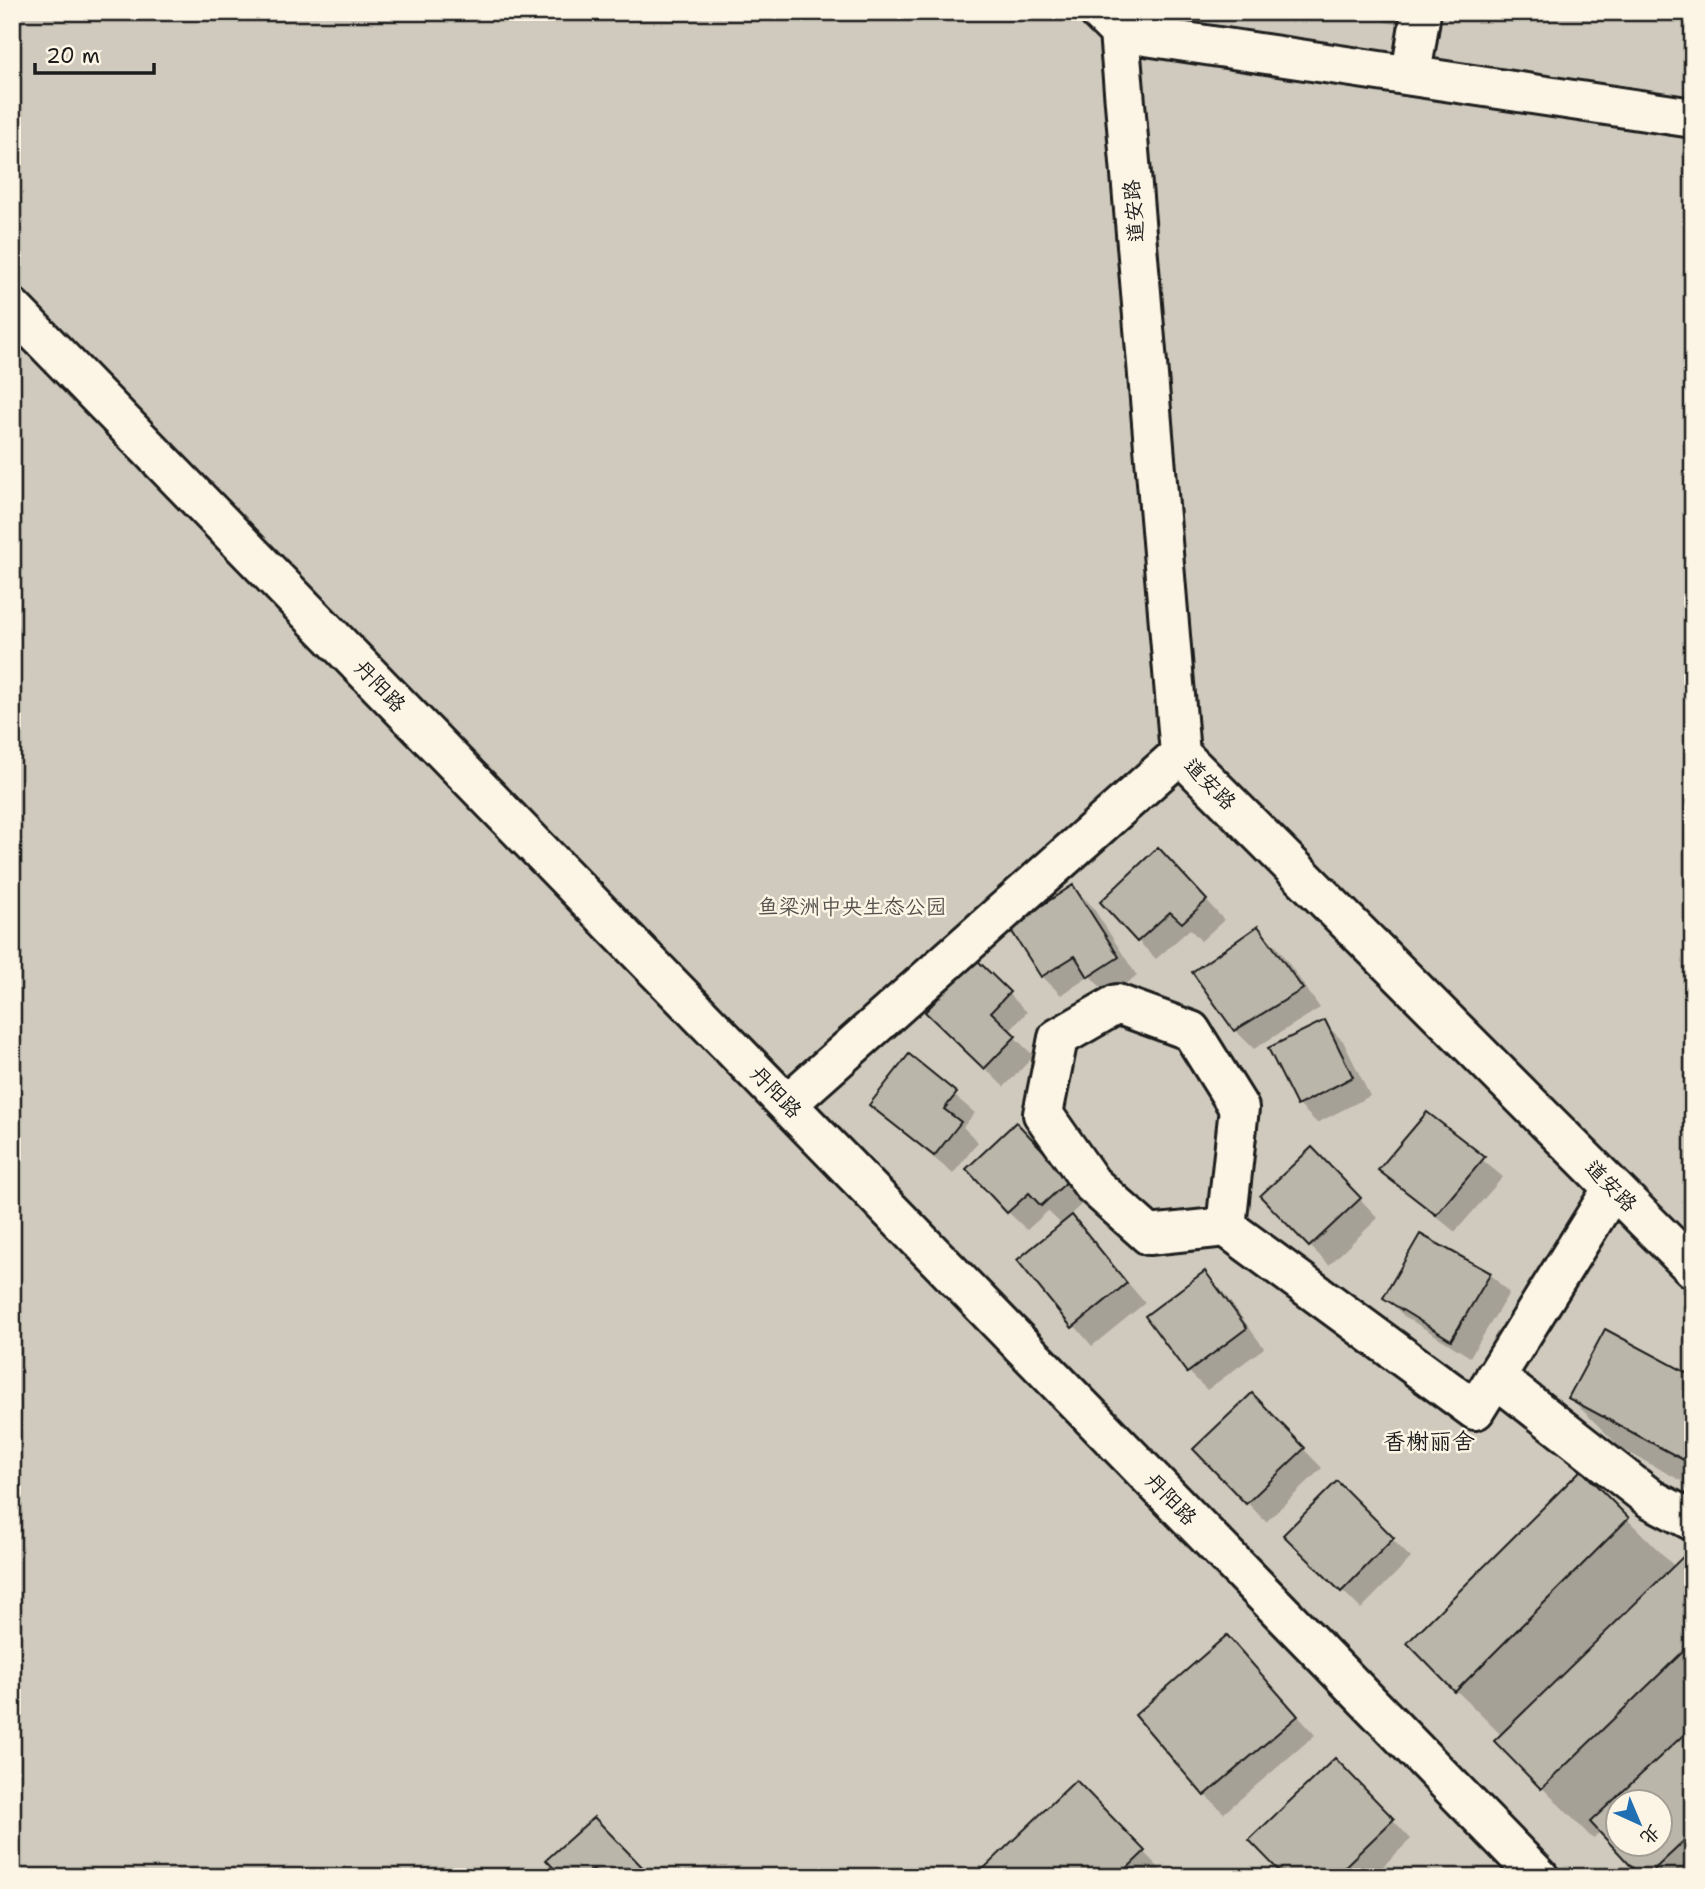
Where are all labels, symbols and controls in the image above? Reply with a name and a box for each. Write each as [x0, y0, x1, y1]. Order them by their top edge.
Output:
scale bar [35, 32, 154, 76]
text: 20 m [46, 42, 100, 70]
street label: 道安路 [1117, 178, 1151, 244]
street label: 丹阳路 [348, 654, 412, 718]
street label: 道安路 [1178, 752, 1242, 816]
park label: 鱼梁洲中央生态公园 [758, 893, 947, 921]
street label: 丹阳路 [744, 1060, 808, 1124]
street label: 道安路 [1579, 1154, 1643, 1218]
district label: 香榭丽舍 [1383, 1426, 1475, 1456]
street label: 丹阳路 [1139, 1467, 1203, 1531]
north arrow [1604, 1787, 1674, 1857]
text: 北 [1635, 1819, 1666, 1850]

